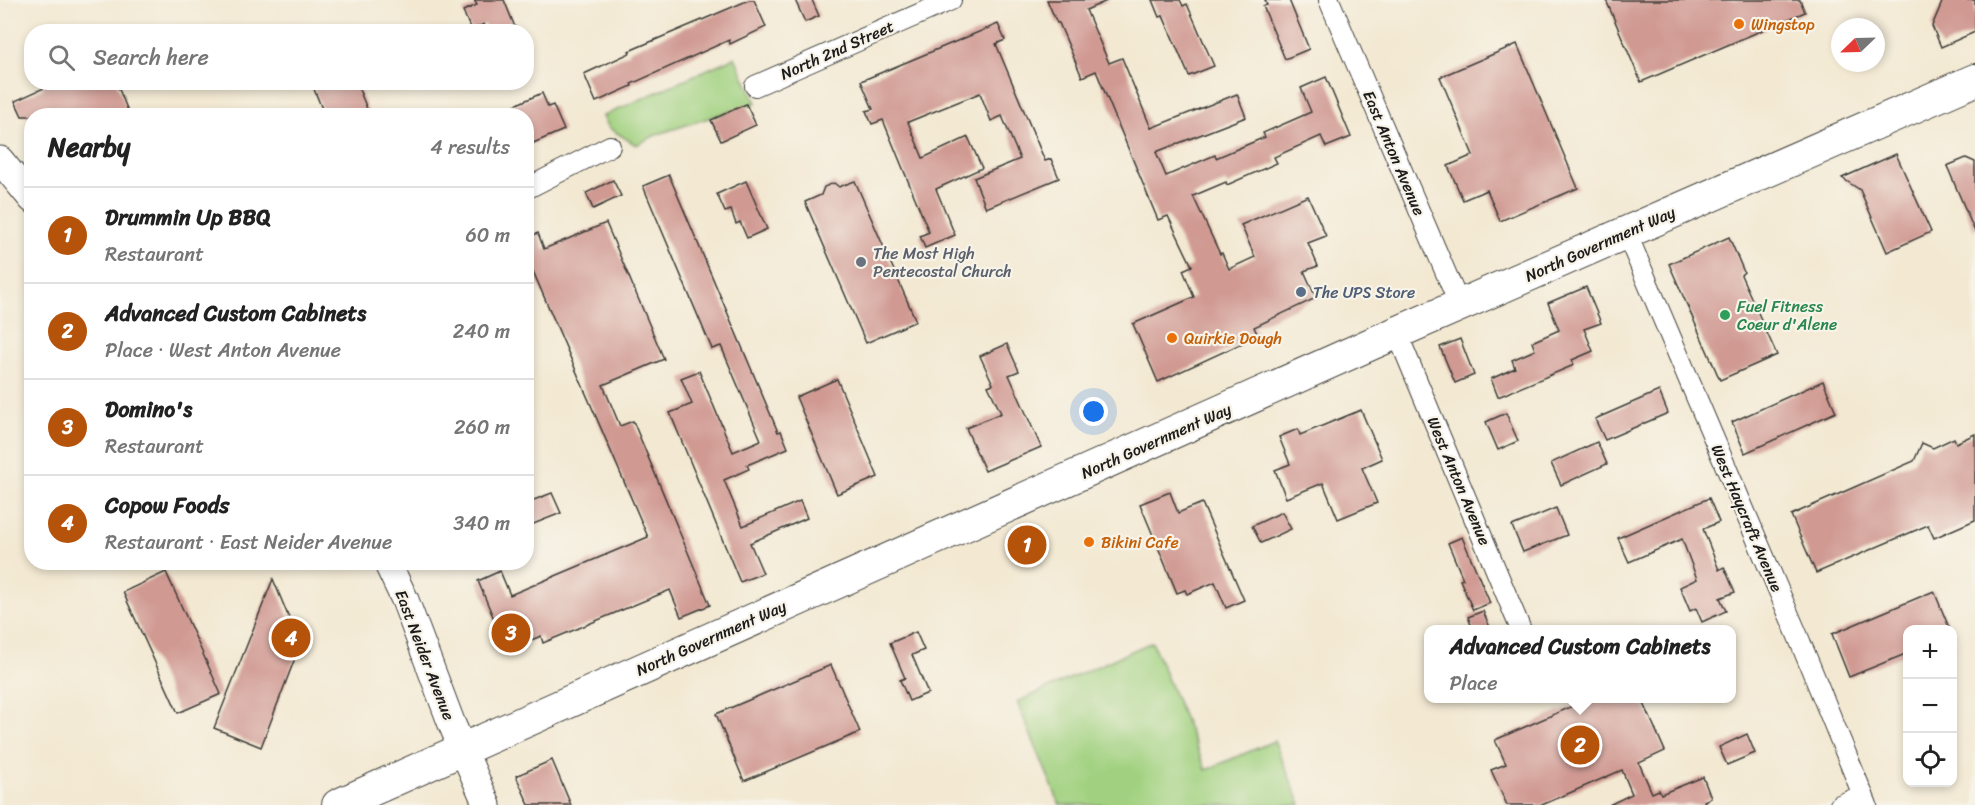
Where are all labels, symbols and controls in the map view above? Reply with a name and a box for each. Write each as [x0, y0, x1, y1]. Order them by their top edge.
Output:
place label: Wingstop [1751, 10, 1815, 39]
street label: North 2nd Street [775, 12, 899, 88]
marker: Wingstop [1732, 17, 1746, 31]
north arrow [1831, 18, 1885, 72]
search box [24, 24, 534, 90]
text: Search here [93, 38, 209, 77]
icon: search [45, 41, 78, 74]
street label: East Anton Avenue [1354, 86, 1434, 220]
text: Nearby [48, 124, 130, 170]
text: 4 results [430, 130, 510, 165]
street label: North Government Way [1520, 197, 1681, 290]
text: Drummin Up BBQ [105, 198, 271, 237]
text: 1 [63, 218, 72, 253]
text: 60 m [465, 218, 510, 253]
text: Restaurant [105, 237, 204, 272]
place label: The Most High Pentecostal Church [873, 239, 1012, 286]
marker: The Most High Pentecostal Church [854, 255, 868, 269]
place label: The UPS Store [1313, 278, 1415, 307]
marker: The UPS Store [1294, 285, 1308, 299]
place label: Fuel Fitness Coeur d'Alene [1737, 292, 1837, 339]
text: Advanced Custom Cabinets [105, 294, 366, 333]
marker: Fuel Fitness Coeur d'Alene [1718, 308, 1732, 322]
text: 2 [62, 314, 73, 349]
text: 240 m [453, 314, 510, 349]
place label: Quirkie Dough [1184, 324, 1282, 353]
marker: Quirkie Dough [1165, 331, 1179, 345]
text: Place · West Anton Avenue [105, 333, 341, 368]
text: Domino's [105, 390, 192, 429]
street label: North Government Way [1076, 394, 1237, 487]
your location [1079, 397, 1108, 426]
text: 3 [62, 410, 73, 445]
text: 260 m [454, 410, 510, 445]
street label: West Anton Avenue [1419, 412, 1499, 550]
text: Restaurant [105, 429, 204, 464]
street label: West Haycraft Avenue [1703, 440, 1791, 597]
text: Copow Foods [105, 486, 229, 525]
text: 4 [61, 506, 74, 541]
text: 340 m [453, 506, 510, 541]
pin: 1 [1008, 522, 1046, 568]
text: Restaurant · East Neider Avenue [105, 525, 392, 560]
place label: Bikini Cafe [1101, 528, 1179, 557]
marker: Bikini Cafe [1082, 535, 1096, 549]
street label: East Neider Avenue [387, 585, 463, 725]
street label: North Government Way [631, 591, 792, 684]
pin: 3 [492, 610, 530, 656]
pin: 4 [272, 616, 310, 660]
popup [1424, 625, 1736, 703]
map controls [1903, 625, 1957, 787]
button: + [1903, 625, 1957, 679]
text: Advanced Custom Cabinets [1449, 627, 1711, 666]
text: Place [1449, 666, 1498, 701]
button: − [1903, 679, 1957, 733]
pin: 2 [1560, 722, 1600, 768]
button: locate [1903, 733, 1957, 787]

